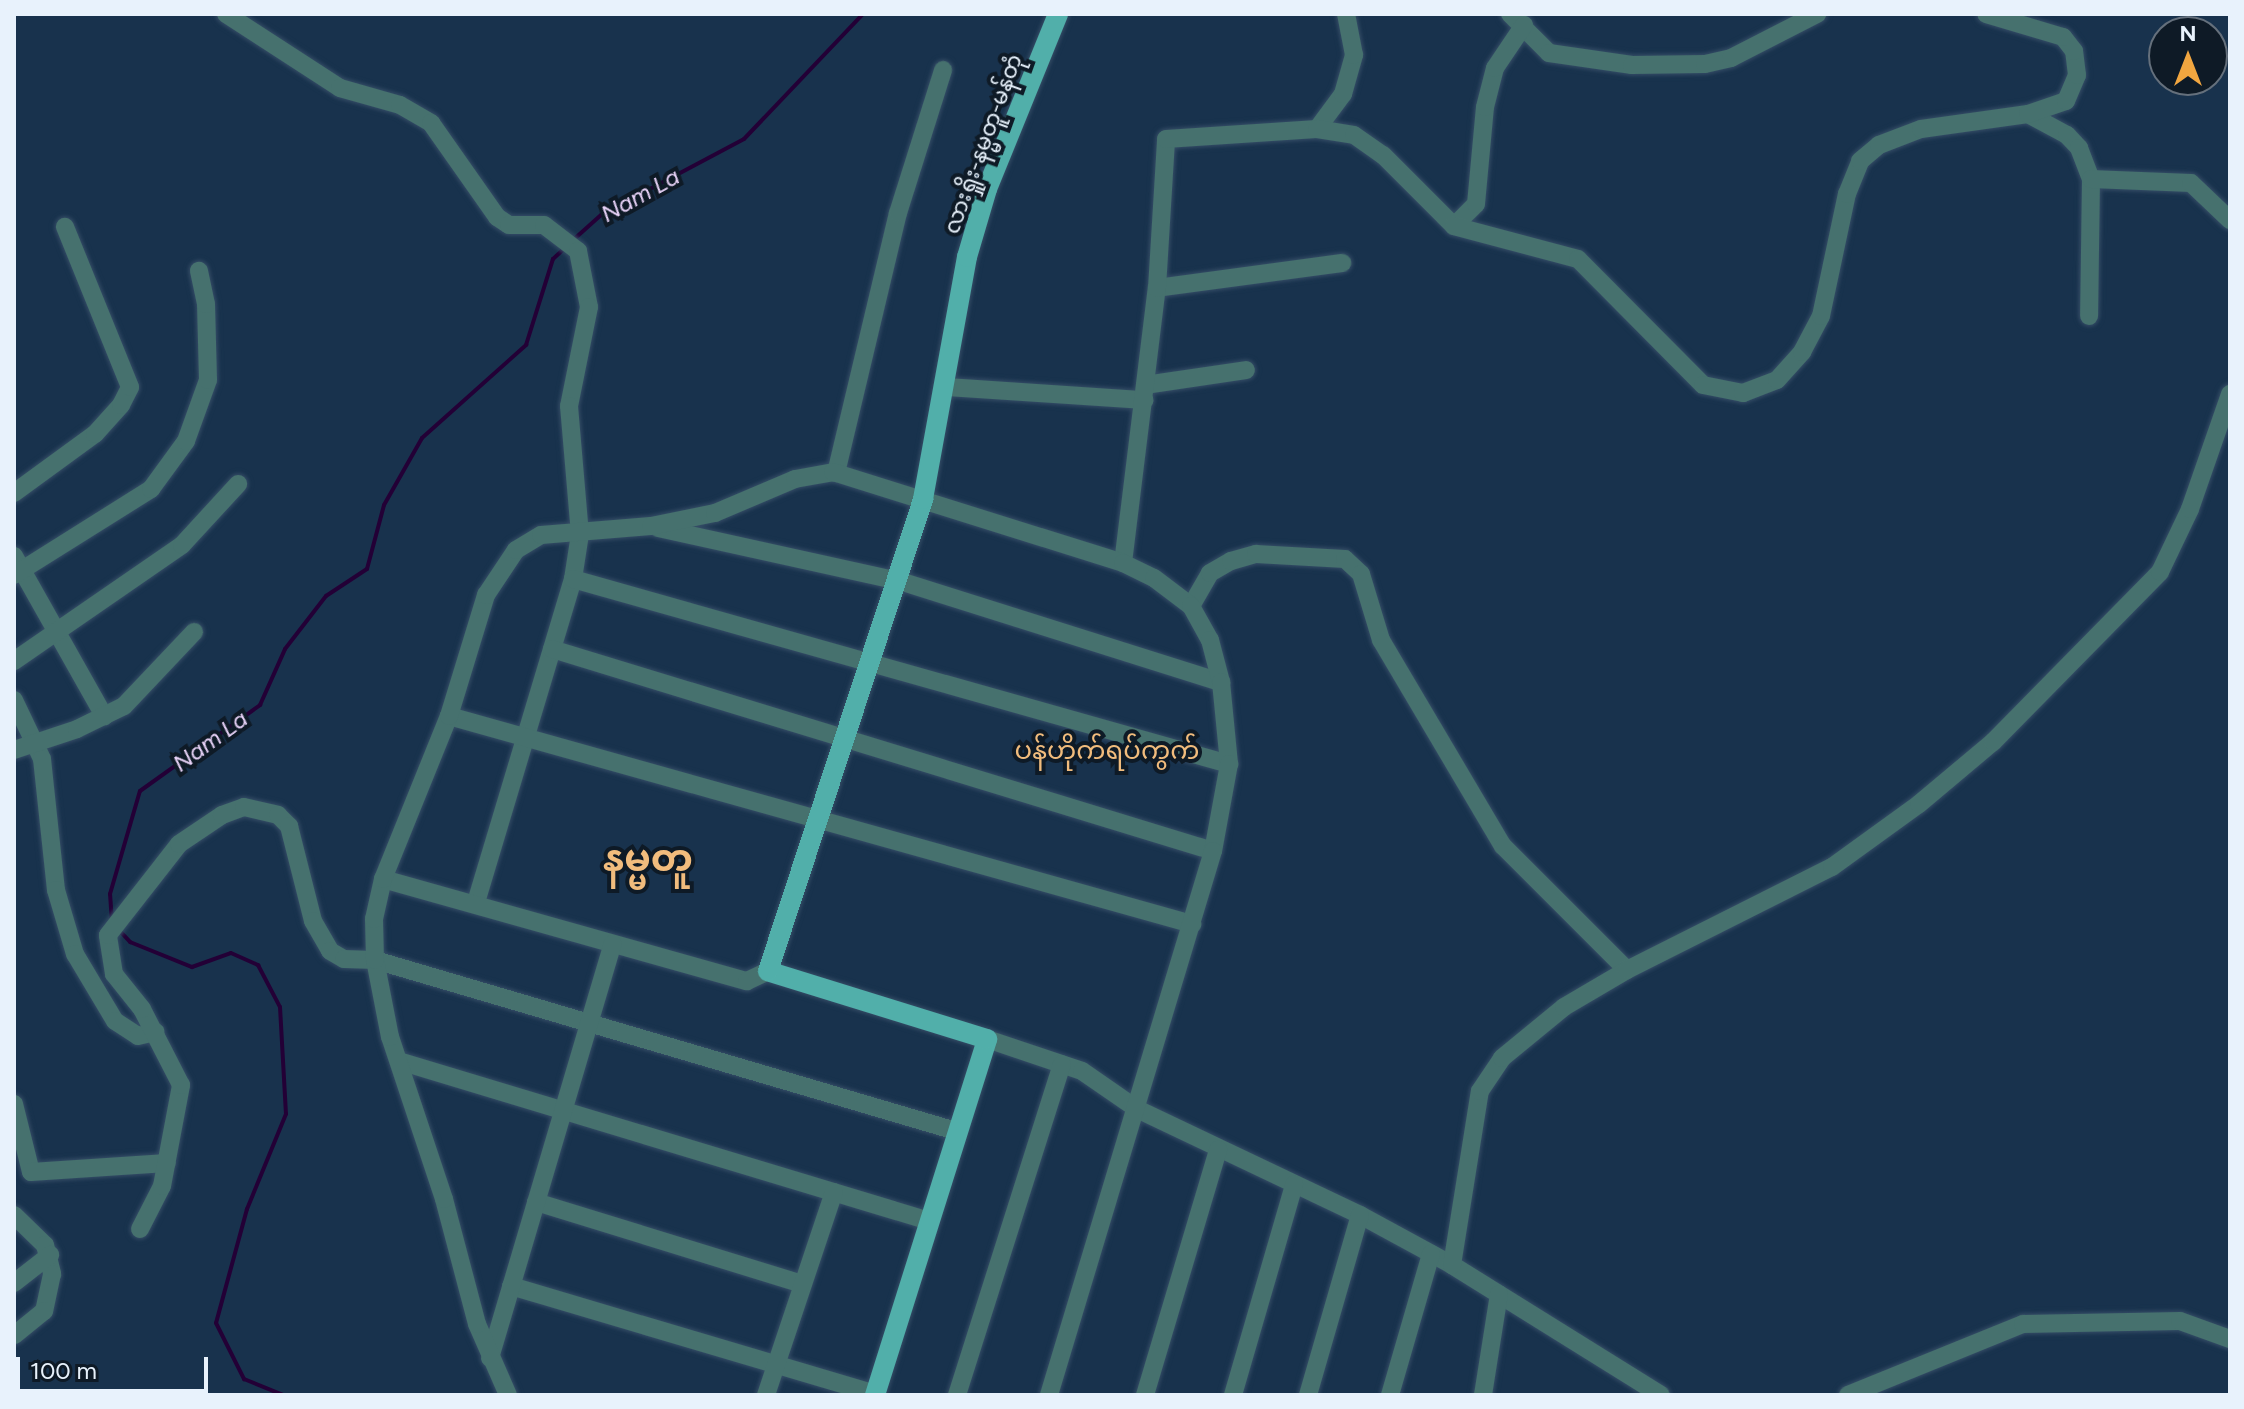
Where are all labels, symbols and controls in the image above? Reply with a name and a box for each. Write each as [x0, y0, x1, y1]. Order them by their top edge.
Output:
north arrow [2148, 16, 2228, 96]
text: N [2179, 20, 2197, 47]
street label: လားရှိုး-နမ္မတူ-မန်တုံ [938, 51, 1028, 237]
water label: Nam La [596, 162, 684, 228]
water label: Nam La [167, 704, 253, 778]
district label: ပန်ဟိုက်ရပ်ကွက် [1015, 735, 1199, 767]
district label: နမ္မတူ [603, 836, 693, 882]
scale bar [20, 1341, 212, 1391]
text: 100 m [30, 1356, 97, 1385]

